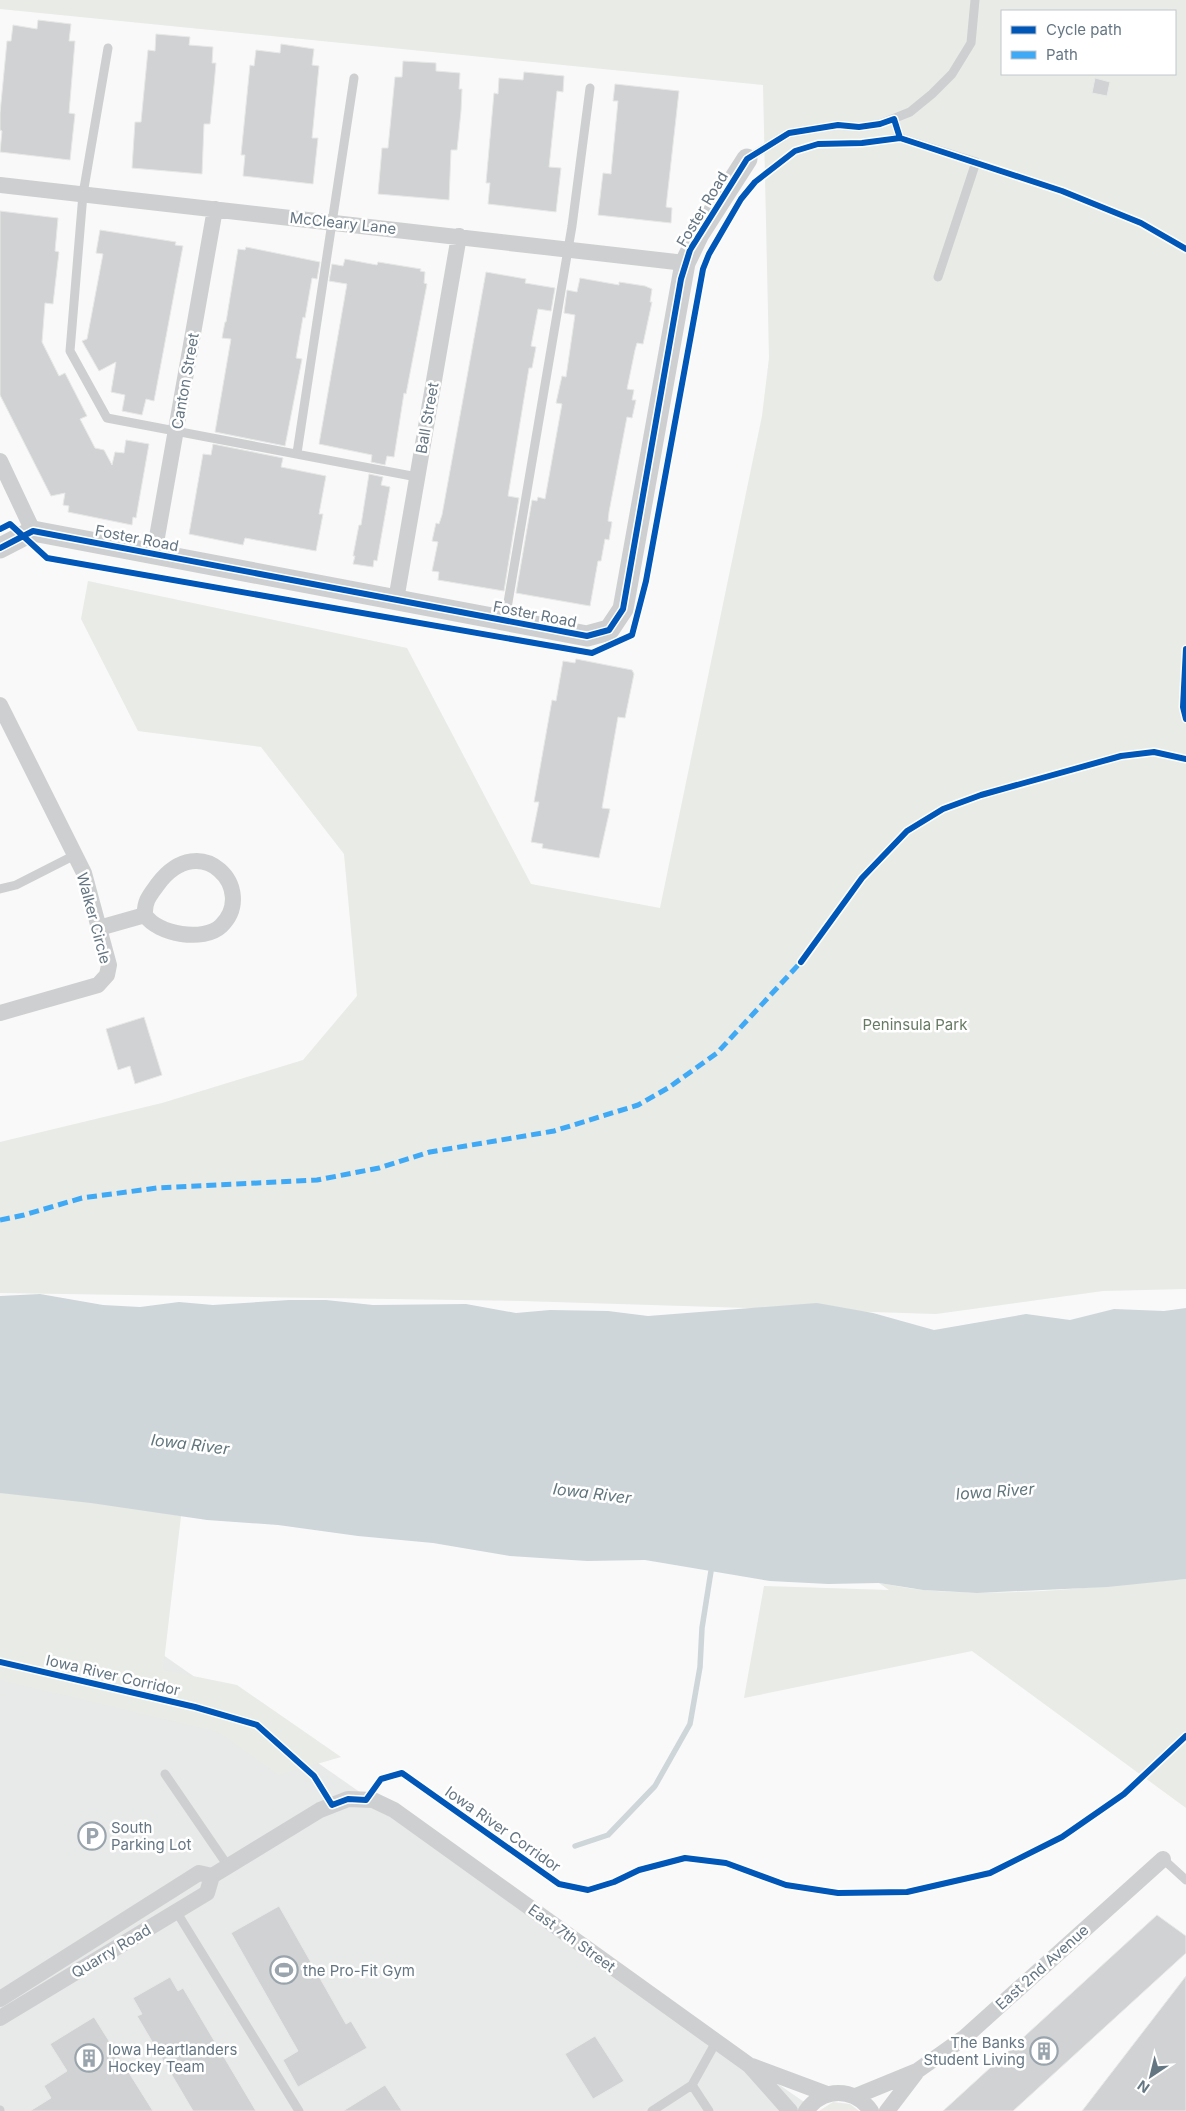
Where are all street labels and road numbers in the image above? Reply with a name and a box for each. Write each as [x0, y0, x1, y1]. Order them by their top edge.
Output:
street label: Foster Road [672, 168, 732, 250]
street label: McCleary Lane [289, 208, 397, 238]
street label: Canton Street [167, 331, 203, 431]
street label: Ball Street [411, 381, 443, 455]
street label: Foster Road [94, 521, 180, 555]
street label: Foster Road [492, 597, 578, 631]
street label: Walker Circle [73, 870, 115, 966]
street label: Iowa River Corridor [44, 1650, 182, 1700]
street label: Iowa River Corridor [441, 1782, 565, 1876]
street label: East 7th Street [525, 1900, 619, 1976]
street label: Quarry Road [68, 1920, 154, 1982]
street label: East 2nd Avenue [992, 1920, 1092, 2014]

